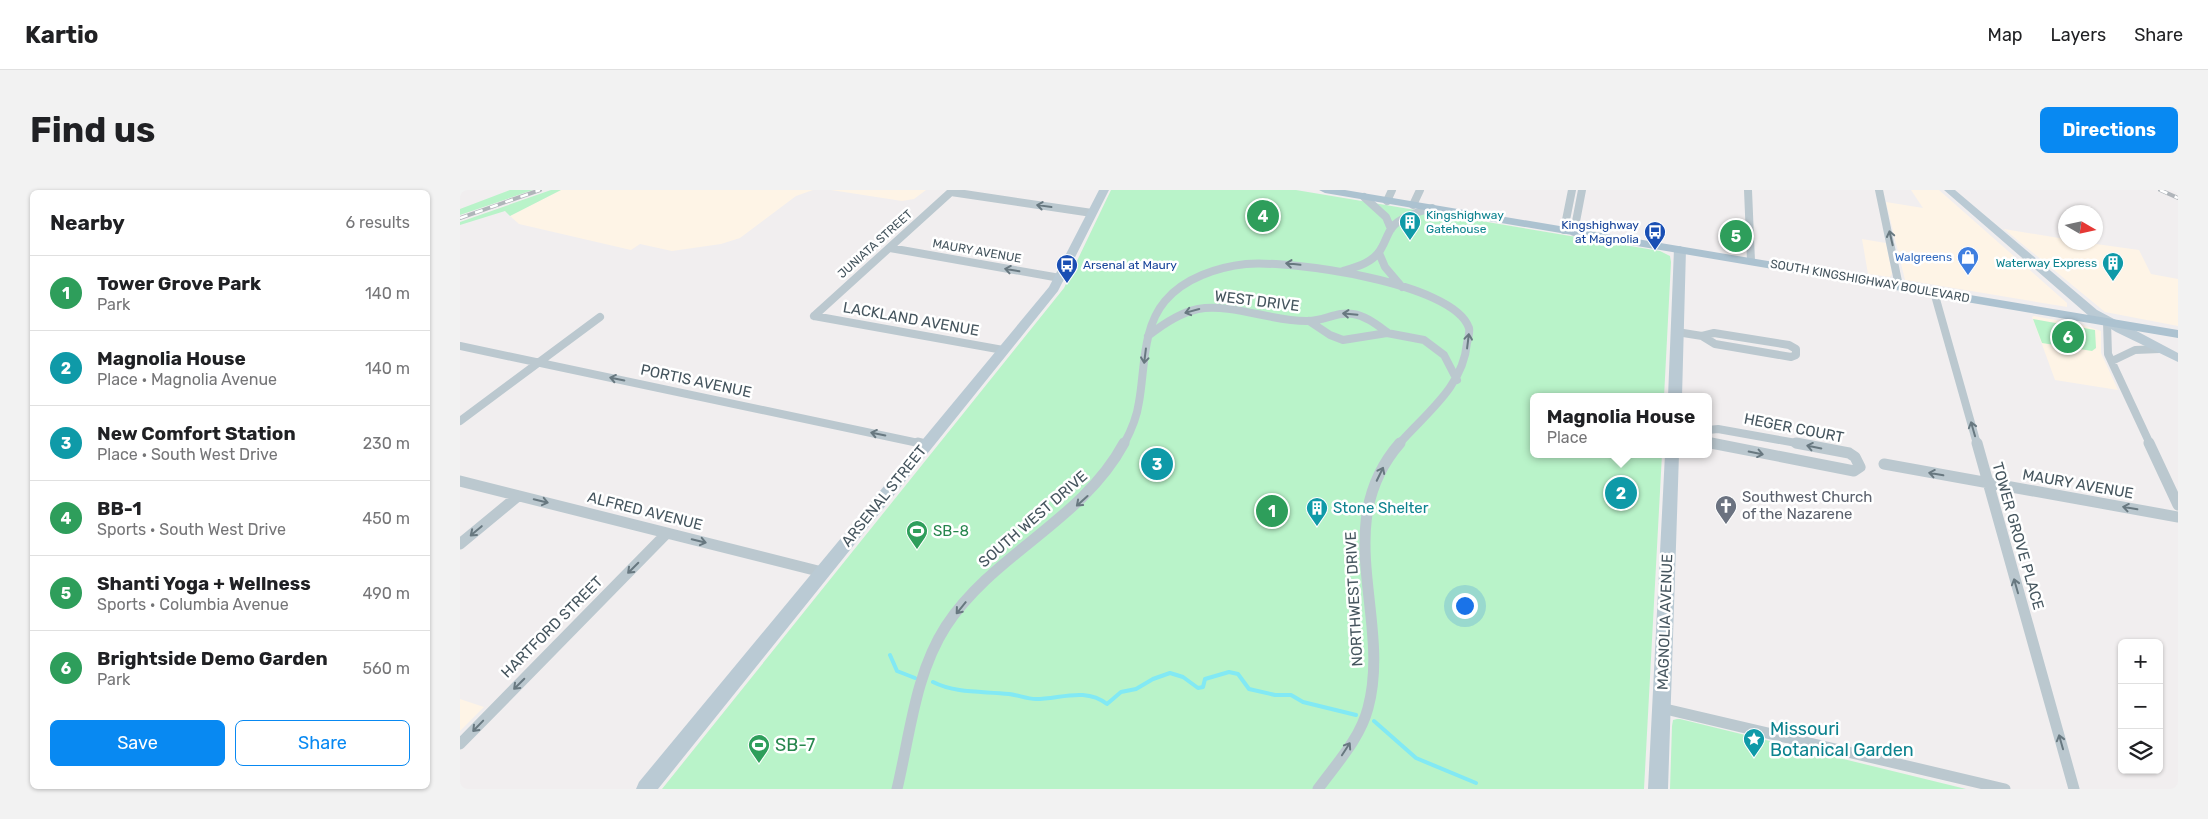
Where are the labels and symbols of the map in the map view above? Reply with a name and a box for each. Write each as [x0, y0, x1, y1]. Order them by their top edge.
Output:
pin: 4 [1247, 197, 1279, 235]
one-way arrow [1036, 201, 1052, 211]
north arrow [2058, 205, 2103, 250]
street label: JUNIATA STREET [835, 207, 915, 281]
place label: Kingshighway Gatehouse [1426, 208, 1504, 236]
building icon: Kingshighway Gatehouse [1398, 210, 1422, 241]
pin: 5 [1720, 217, 1752, 255]
place label: Kingshighway at Magnolia [1561, 218, 1639, 246]
bus stop icon: Kingshighway at Magnolia [1643, 220, 1667, 251]
one-way arrow [1886, 230, 1895, 246]
street label: MAURY AVENUE [931, 236, 1023, 266]
shop icon: Walgreens [1956, 245, 1980, 276]
place label: Walgreens [1895, 250, 1952, 264]
building icon: Waterway Express [2101, 251, 2125, 282]
bus stop icon: Arsenal at Maury [1055, 253, 1079, 284]
place label: Waterway Express [1996, 256, 2097, 270]
street label: SOUTH KINGSHIGHWAY BOULEVARD [1769, 257, 1971, 305]
place label: Arsenal at Maury [1083, 258, 1177, 272]
one-way arrow [1286, 259, 1302, 269]
one-way arrow [1005, 264, 1021, 274]
street label: WEST DRIVE [1213, 287, 1301, 315]
street label: LACKLAND AVENUE [841, 298, 981, 340]
one-way arrow [1184, 306, 1200, 316]
one-way arrow [1343, 310, 1359, 319]
pin: 6 [2052, 318, 2084, 356]
one-way arrow [1463, 334, 1473, 350]
one-way arrow [1140, 348, 1150, 364]
street label: PORTIS AVENUE [639, 360, 753, 402]
one-way arrow [609, 374, 625, 383]
street label: HEGER COURT [1742, 409, 1846, 447]
one-way arrow [1967, 422, 1977, 438]
one-way arrow [871, 429, 887, 438]
street label: ARSENAL STREET [838, 441, 931, 550]
one-way arrow [1807, 442, 1823, 451]
pin: 3 [1141, 445, 1173, 483]
one-way arrow [1747, 449, 1763, 458]
street label: TOWER GROVE PLACE [1988, 460, 2048, 612]
street label: MAURY AVENUE [2021, 465, 2135, 503]
street label: SOUTH WEST DRIVE [975, 467, 1091, 571]
one-way arrow [1376, 467, 1386, 482]
one-way arrow [1928, 468, 1944, 478]
pin: 2 [1605, 474, 1637, 512]
street label: ALFRED AVENUE [586, 488, 704, 534]
place label: Southwest Church of the Nazarene [1742, 488, 1872, 523]
pin: 1 [1256, 492, 1288, 530]
church icon: Southwest Church of the Nazarene [1714, 494, 1738, 525]
one-way arrow [1075, 495, 1088, 507]
building icon: Stone Shelter [1305, 496, 1329, 527]
one-way arrow [533, 497, 549, 507]
place label: Stone Shelter [1333, 499, 1429, 517]
one-way arrow [2122, 503, 2138, 513]
sports icon: SB-8 [905, 519, 929, 550]
place label: SB-8 [933, 522, 969, 540]
one-way arrow [469, 525, 482, 537]
street label: NORTHWEST DRIVE [1341, 531, 1367, 667]
one-way arrow [690, 537, 706, 546]
street label: MAGNOLIA AVENUE [1654, 554, 1676, 690]
one-way arrow [627, 562, 639, 574]
street label: HARTFORD STREET [497, 572, 607, 682]
one-way arrow [2011, 578, 2021, 594]
your location [1452, 593, 1478, 619]
one-way arrow [955, 601, 966, 614]
one-way arrow [513, 677, 525, 690]
place label: Missouri Botanical Garden [1770, 718, 1914, 761]
one-way arrow [472, 719, 484, 732]
place icon: Missouri Botanical Garden [1742, 727, 1766, 758]
sports icon: SB-7 [747, 733, 771, 764]
place label: SB-7 [775, 734, 815, 756]
one-way arrow [2055, 735, 2065, 751]
one-way arrow [1340, 742, 1351, 756]

